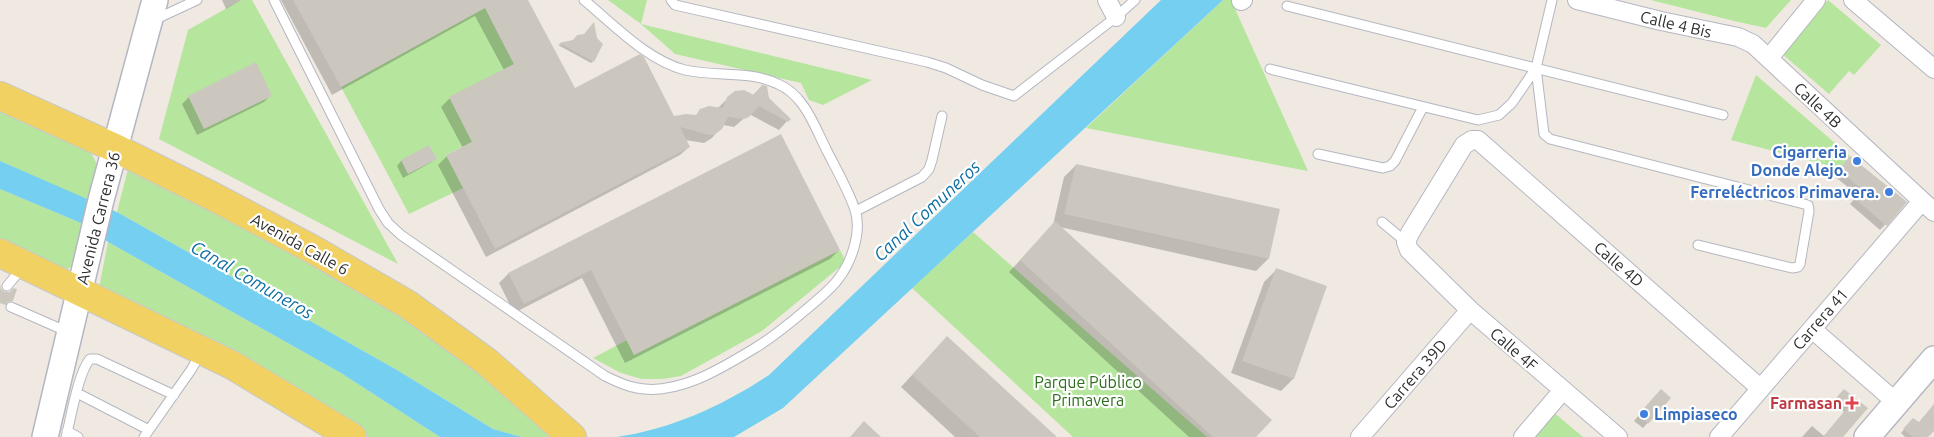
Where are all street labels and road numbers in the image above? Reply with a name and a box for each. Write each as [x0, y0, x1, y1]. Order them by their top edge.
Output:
street label: Calle 4 Bis [1639, 7, 1713, 41]
street label: Calle 4B [1791, 79, 1845, 131]
street label: Avenida Carrera 36 [73, 150, 123, 286]
street label: Avenida Calle 6 [248, 210, 352, 278]
street label: Calle 4D [1591, 238, 1647, 290]
street label: Carrera 41 [1789, 285, 1851, 353]
street label: Calle 4F [1487, 324, 1541, 374]
street label: Carrera 39D [1380, 336, 1450, 412]

